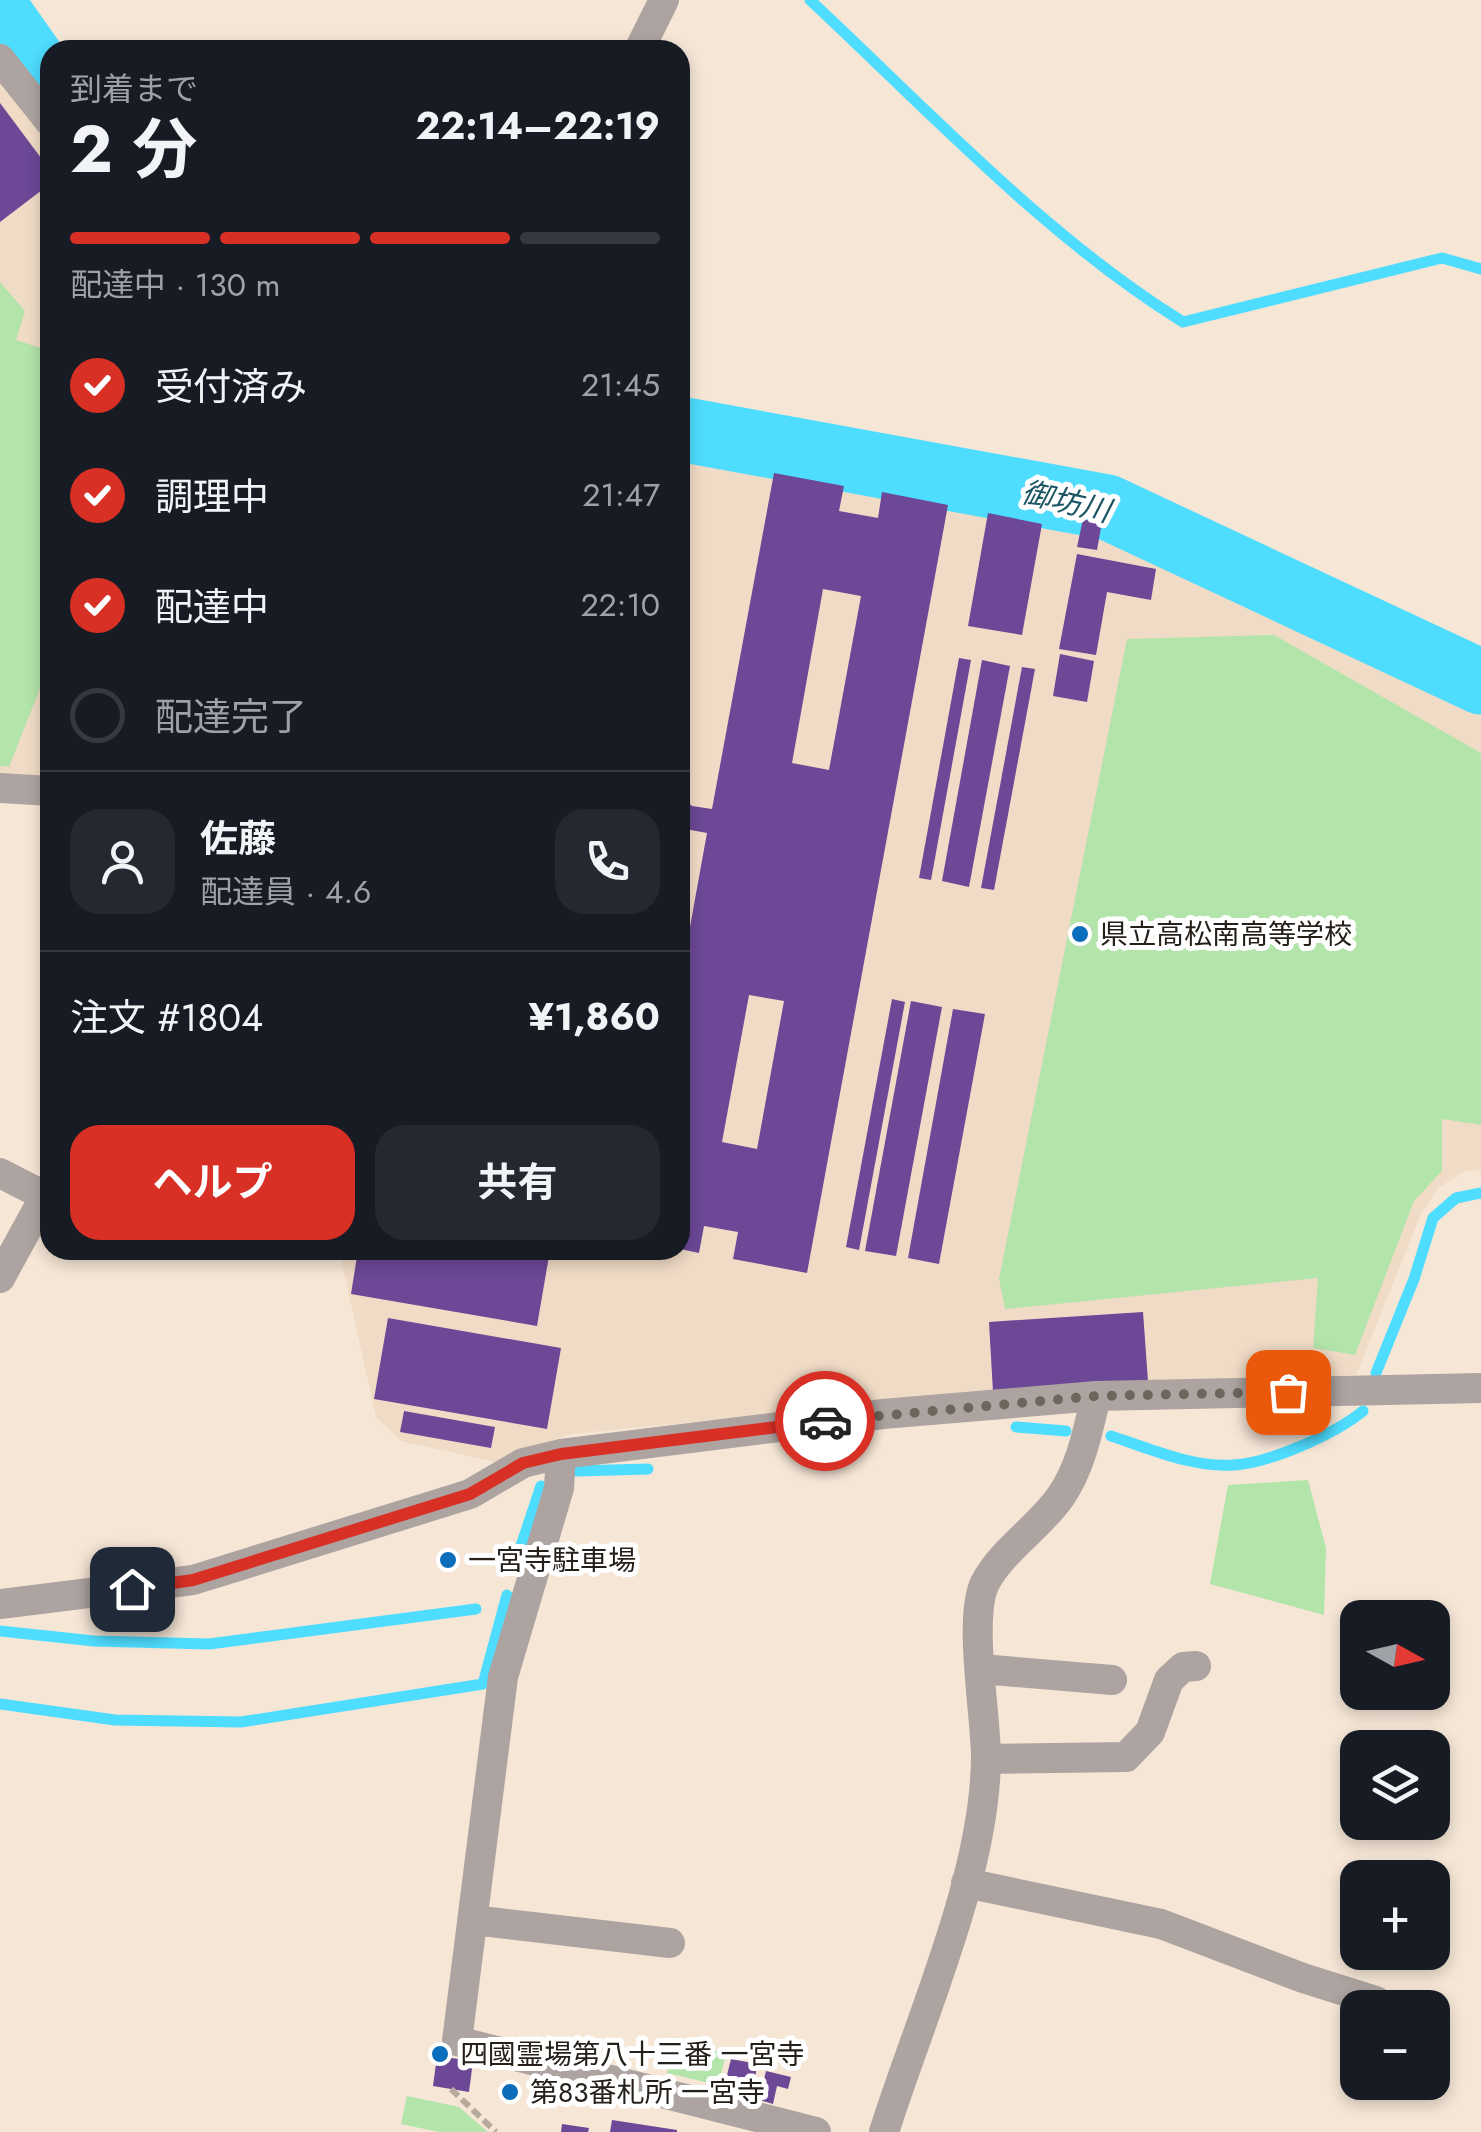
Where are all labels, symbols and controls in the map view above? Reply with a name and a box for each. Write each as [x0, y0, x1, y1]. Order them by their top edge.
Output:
text: 到着まで [70, 66, 198, 112]
text: 22:14–22:19 [415, 98, 660, 153]
text: 2 分 [70, 102, 197, 196]
text: 配達中 · 130 m [70, 262, 280, 308]
icon: check [70, 358, 125, 413]
text: 受付済み [155, 359, 307, 414]
text: 21:45 [581, 362, 660, 408]
icon: check [70, 468, 125, 523]
text: 調理中 [155, 469, 269, 524]
water label: 御坊川 [1017, 470, 1118, 533]
text: 21:47 [582, 472, 660, 518]
icon: check [70, 578, 125, 633]
text: 配達中 [155, 579, 269, 634]
text: 22:10 [580, 582, 660, 628]
text: 配達完了 [155, 689, 307, 744]
button: person [70, 809, 175, 914]
button: phone [555, 809, 660, 914]
text: 佐藤 [200, 811, 276, 866]
text: 配達員 · 4.6 [200, 869, 372, 915]
place label: 県立高松南高等学校 [1100, 914, 1352, 955]
marker: 県立高松南高等学校 [1069, 923, 1091, 945]
text: ¥1,860 [529, 989, 660, 1044]
text: 注文 #1804 [70, 990, 263, 1045]
button: ヘルプ [70, 1125, 355, 1240]
button: 共有 [375, 1125, 660, 1240]
pin [1246, 1350, 1331, 1435]
icon: bag [1261, 1365, 1316, 1420]
courier [775, 1371, 875, 1471]
icon: car [798, 1394, 853, 1449]
place label: 一宮寺駐車場 [468, 1540, 636, 1581]
pin [90, 1547, 175, 1632]
marker: 一宮寺駐車場 [437, 1549, 459, 1571]
icon: home [105, 1562, 160, 1617]
north arrow [1340, 1600, 1450, 1710]
map controls [1340, 1600, 1450, 2100]
button: layers [1340, 1730, 1450, 1840]
button: + [1340, 1860, 1450, 1970]
button: − [1340, 1990, 1450, 2100]
place label: 四國霊場第八十三番 一宮寺 [460, 2034, 804, 2075]
marker: 四國霊場第八十三番 一宮寺 [429, 2043, 451, 2065]
place label: 第83番札所 一宮寺 [530, 2072, 765, 2113]
marker: 第83番札所 一宮寺 [499, 2081, 521, 2103]

